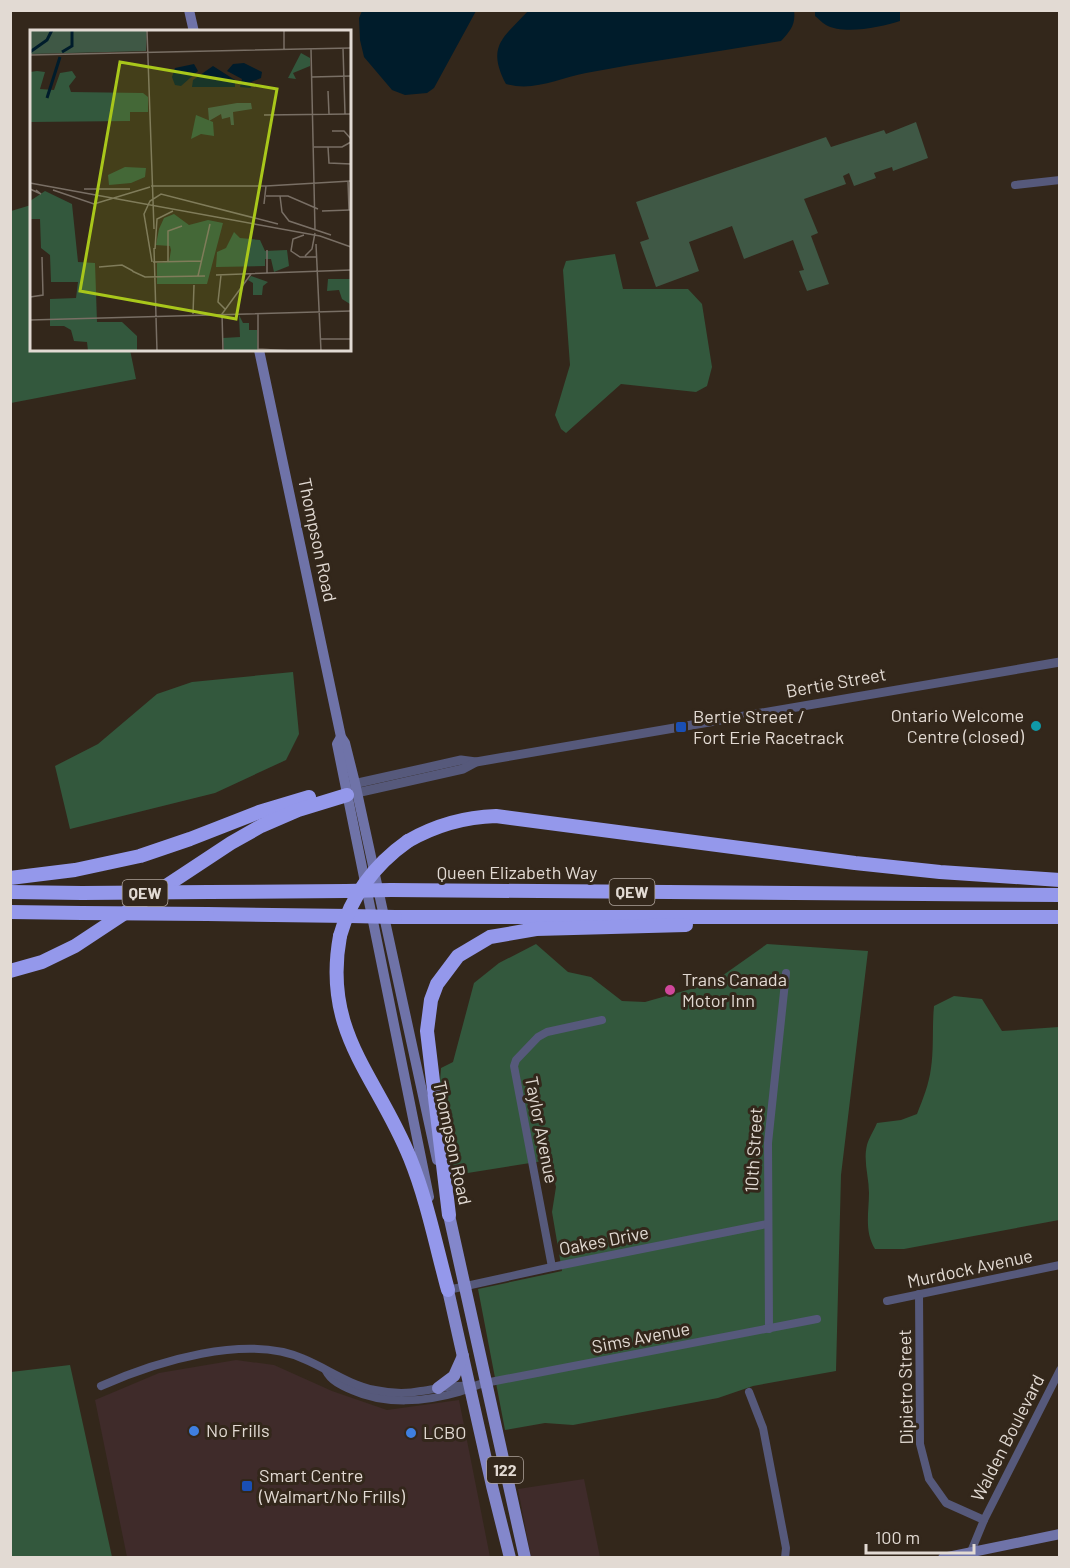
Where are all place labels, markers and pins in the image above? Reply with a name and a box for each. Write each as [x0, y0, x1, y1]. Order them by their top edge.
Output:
place label: Ontario Welcome Centre (closed) [891, 704, 1024, 747]
place label: Bertie Street / Fort Erie Racetrack [693, 705, 844, 748]
marker: Ontario Welcome Centre (closed) [1029, 719, 1043, 733]
marker: Bertie Street / Fort Erie Racetrack [674, 720, 688, 734]
place label: Trans Canada Motor Inn [682, 968, 787, 1011]
marker: Trans Canada Motor Inn [663, 983, 677, 997]
place label: No Frills [206, 1419, 270, 1441]
place label: LCBO [423, 1421, 467, 1443]
marker: No Frills [187, 1424, 201, 1438]
marker: LCBO [404, 1426, 418, 1440]
place label: Smart Centre (Walmart/No Frills) [258, 1464, 405, 1507]
marker: Smart Centre (Walmart/No Frills) [240, 1479, 254, 1493]

